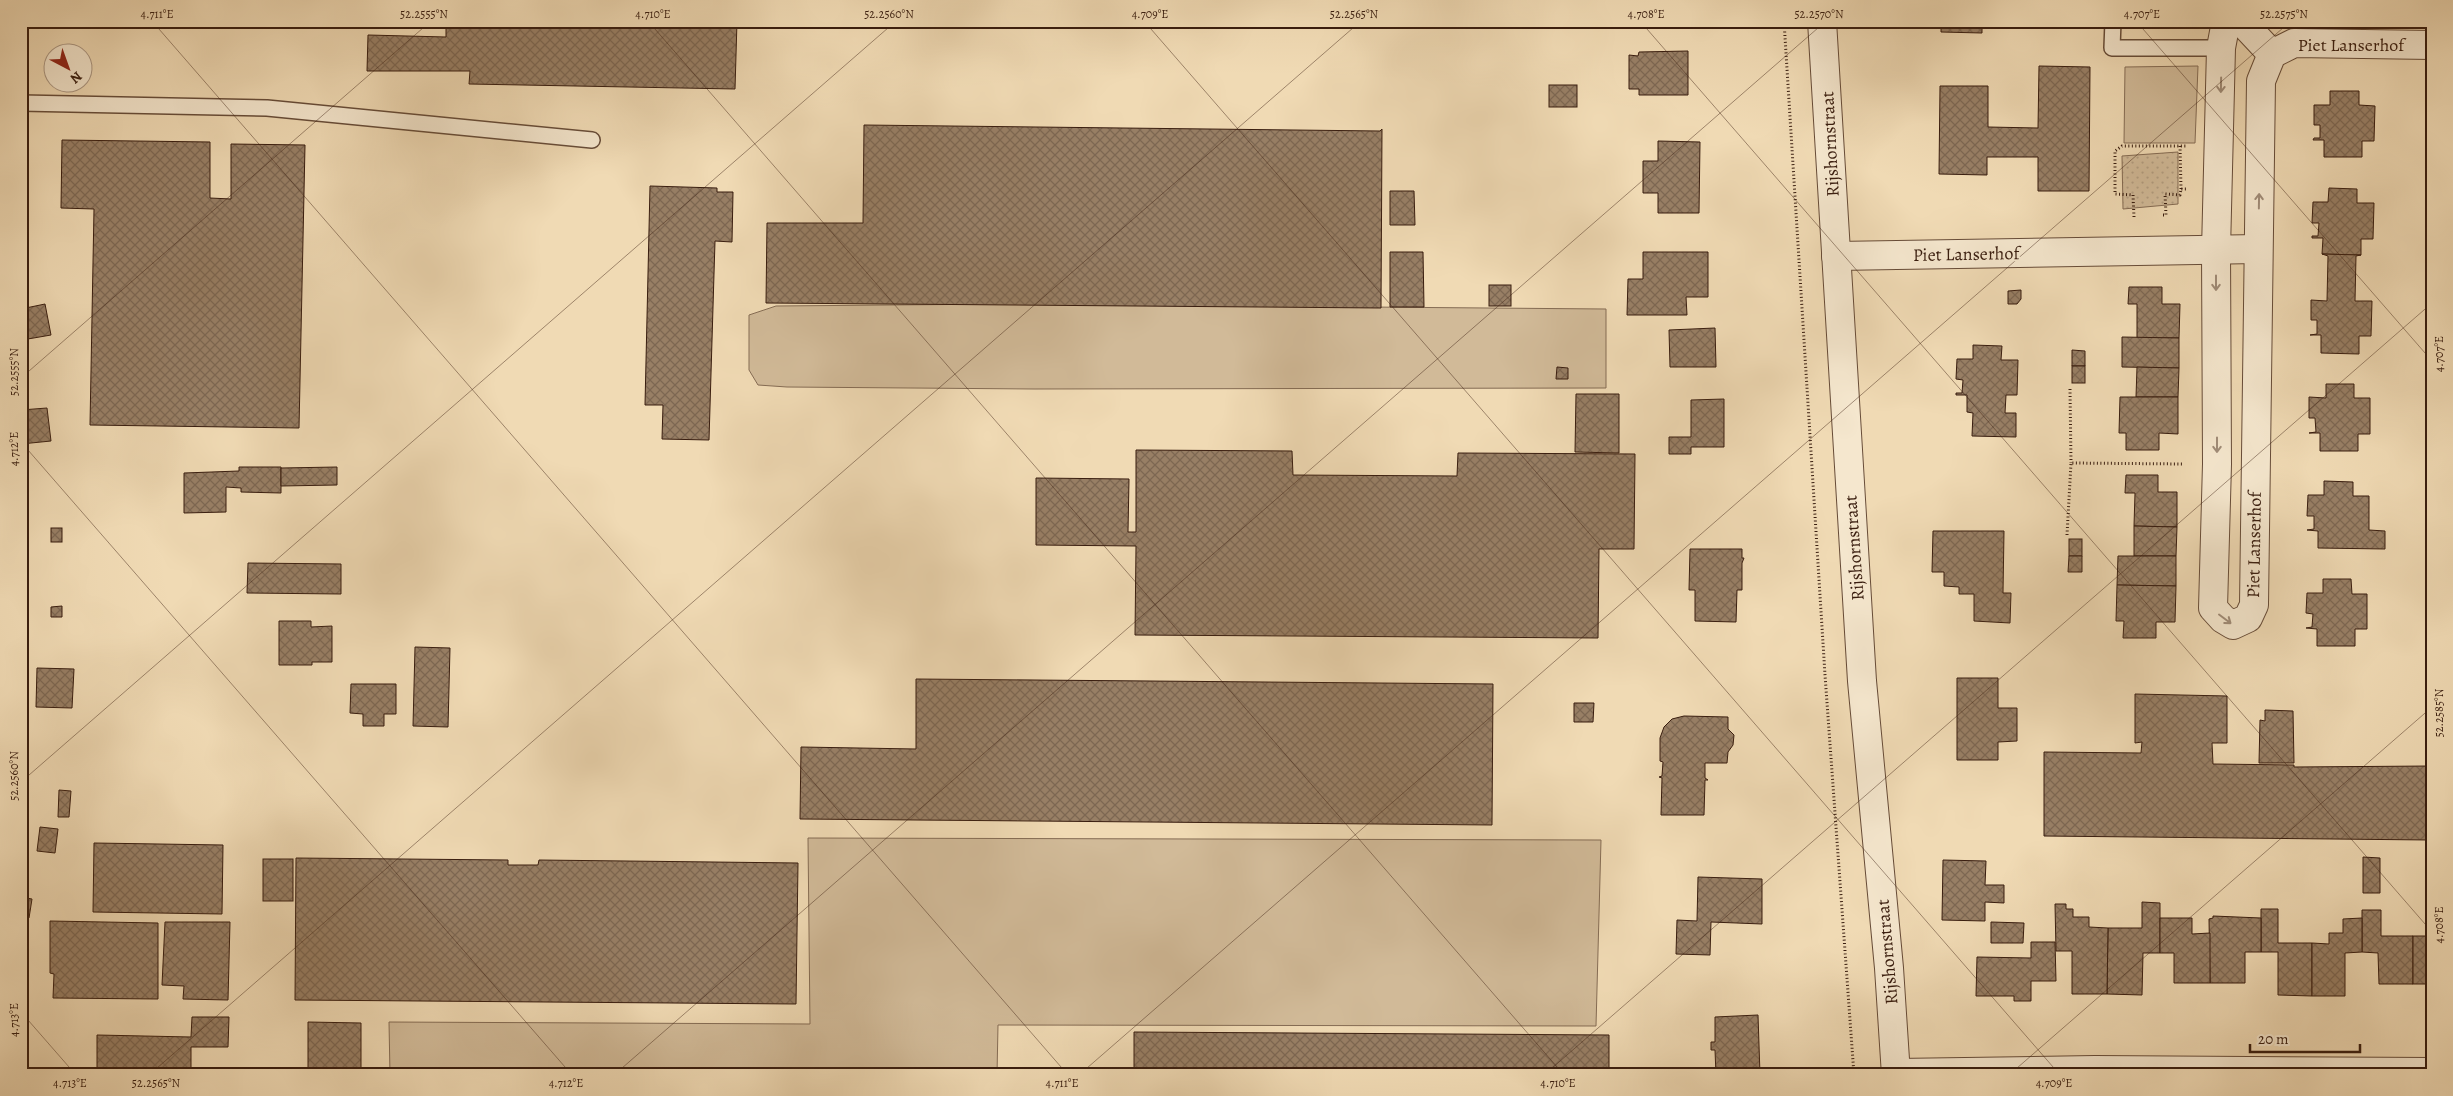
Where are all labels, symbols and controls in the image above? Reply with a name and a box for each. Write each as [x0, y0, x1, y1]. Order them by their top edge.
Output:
text: 4.711°E [140, 6, 174, 22]
text: 52.2555°N [400, 6, 448, 22]
text: 4.710°E [635, 6, 671, 22]
text: 52.2560°N [864, 6, 914, 22]
text: 4.709°E [1132, 6, 1168, 22]
text: 52.2565°N [1330, 6, 1379, 22]
text: 4.708°E [1627, 6, 1665, 22]
text: 52.2570°N [1794, 6, 1844, 22]
text: 4.707°E [2124, 6, 2160, 22]
text: 52.2575°N [2260, 6, 2308, 22]
street label: Piet Lanserhof [2298, 33, 2407, 57]
north arrow [42, 42, 92, 92]
text: N [66, 67, 86, 88]
one-way arrow [2216, 77, 2225, 93]
street label: Rijshornstraat [1815, 91, 1845, 197]
one-way arrow [2254, 193, 2263, 209]
street label: Piet Lanserhof [1913, 241, 2022, 267]
one-way arrow [2211, 274, 2221, 290]
text: 4.707°E [2431, 336, 2447, 372]
text: 52.2555°N [6, 348, 22, 396]
text: 4.712°E [6, 432, 22, 466]
one-way arrow [2212, 436, 2222, 453]
street label: Piet Lanserhof [2241, 489, 2267, 598]
street label: Rijshornstraat [1838, 494, 1870, 601]
one-way arrow [2218, 614, 2231, 625]
text: 52.2585°N [2431, 688, 2447, 737]
text: 52.2560°N [6, 751, 22, 801]
street label: Rijshornstraat [1870, 898, 1904, 1006]
text: 4.708°E [2431, 906, 2447, 944]
text: 4.713°E [6, 1003, 22, 1037]
scale bar [2250, 1021, 2360, 1053]
text: 20 m [2258, 1029, 2289, 1049]
text: 4.713°E [53, 1075, 87, 1091]
text: 52.2565°N [132, 1075, 181, 1091]
text: 4.712°E [549, 1075, 583, 1091]
text: 4.711°E [1045, 1075, 1079, 1091]
text: 4.710°E [1540, 1075, 1576, 1091]
text: 4.709°E [2036, 1075, 2072, 1091]

